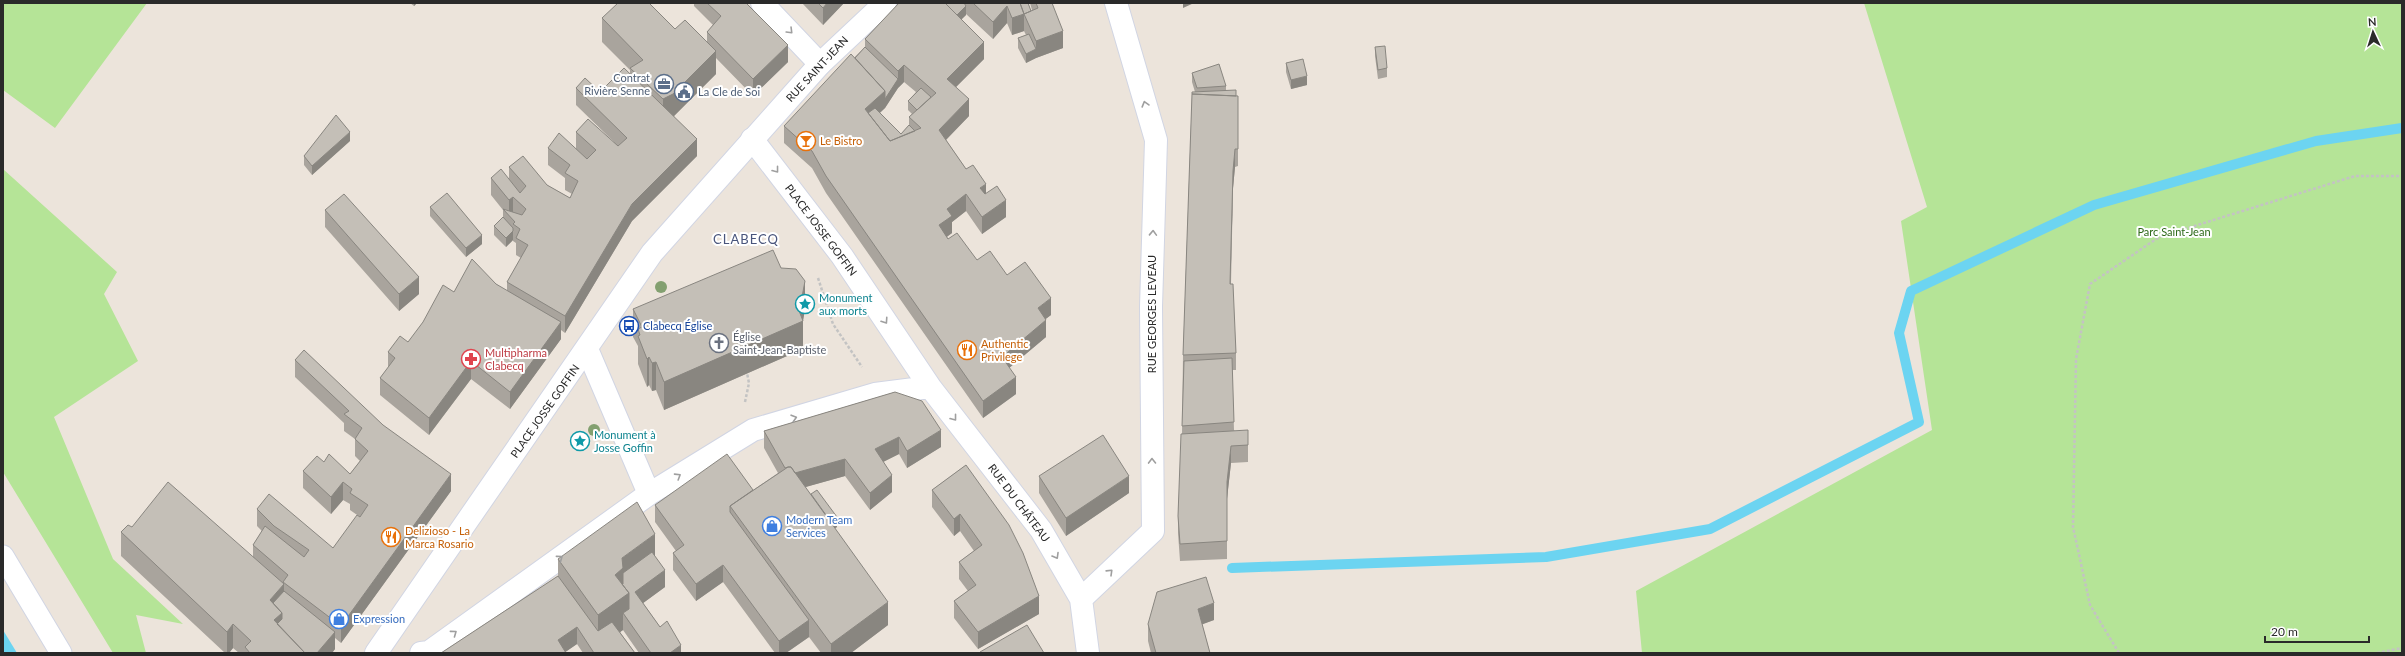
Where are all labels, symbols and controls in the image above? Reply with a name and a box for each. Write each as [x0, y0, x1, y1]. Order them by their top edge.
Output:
north arrow [2353, 12, 2393, 52]
text: N [2368, 15, 2377, 28]
one-way arrow [785, 26, 793, 33]
street label: RUE SAINT-JEAN [783, 33, 850, 104]
place label: Contrat Rivière Senne [584, 71, 650, 97]
office icon: Contrat Rivière Senne [653, 73, 675, 95]
public building icon: La Cle de Soi [673, 81, 695, 103]
place label: La Cle de Soi [698, 85, 760, 98]
one-way arrow [1142, 101, 1150, 108]
bar icon: Le Bistro [795, 130, 817, 152]
place label: Le Bistro [820, 134, 862, 147]
one-way arrow [771, 166, 778, 173]
street label: PLACE JOSSE GOFFIN [783, 181, 860, 278]
park label: Parc Saint-Jean [2137, 225, 2211, 238]
one-way arrow [1149, 230, 1157, 236]
district label: CLABECQ [713, 231, 779, 247]
street label: RUE GEORGES LEVEAU [1145, 255, 1158, 373]
place label: Monument aux morts [819, 291, 872, 317]
place icon: Monument aux morts [794, 293, 816, 315]
bus stop icon: Clabecq Église [618, 315, 640, 337]
one-way arrow [881, 316, 888, 323]
place label: Clabecq Église [643, 319, 712, 332]
place label: Église Saint-Jean-Baptiste [733, 330, 826, 356]
church icon: Église Saint-Jean-Baptiste [708, 332, 730, 354]
place label: Authentic Privilege [981, 337, 1028, 363]
restaurant icon: Authentic Privilege [956, 339, 978, 361]
place label: Multipharma Clabecq [485, 346, 547, 372]
pharmacy icon: Multipharma Clabecq [460, 348, 482, 370]
street label: PLACE JOSSE GOFFIN [507, 362, 582, 460]
one-way arrow [950, 413, 957, 420]
one-way arrow [790, 414, 797, 423]
place label: Monument à Josse Goffin [594, 428, 656, 454]
place icon: Monument à Josse Goffin [569, 430, 591, 452]
one-way arrow [1148, 458, 1156, 464]
street label: RUE DU CHÂTEAU [986, 461, 1053, 544]
one-way arrow [674, 473, 681, 481]
place label: Modern Team Services [786, 513, 852, 539]
shop icon: Modern Team Services [761, 515, 783, 537]
place label: Delizioso - La Marca Rosario [405, 524, 474, 550]
restaurant icon: Delizioso - La Marca Rosario [380, 526, 402, 548]
one-way arrow [1052, 552, 1059, 559]
one-way arrow [556, 555, 563, 563]
one-way arrow [1105, 570, 1113, 577]
shop icon: Expression [328, 608, 350, 630]
place label: Expression [353, 612, 405, 625]
scale bar [2265, 618, 2369, 644]
text: 20 m [2271, 624, 2298, 639]
one-way arrow [450, 631, 457, 638]

